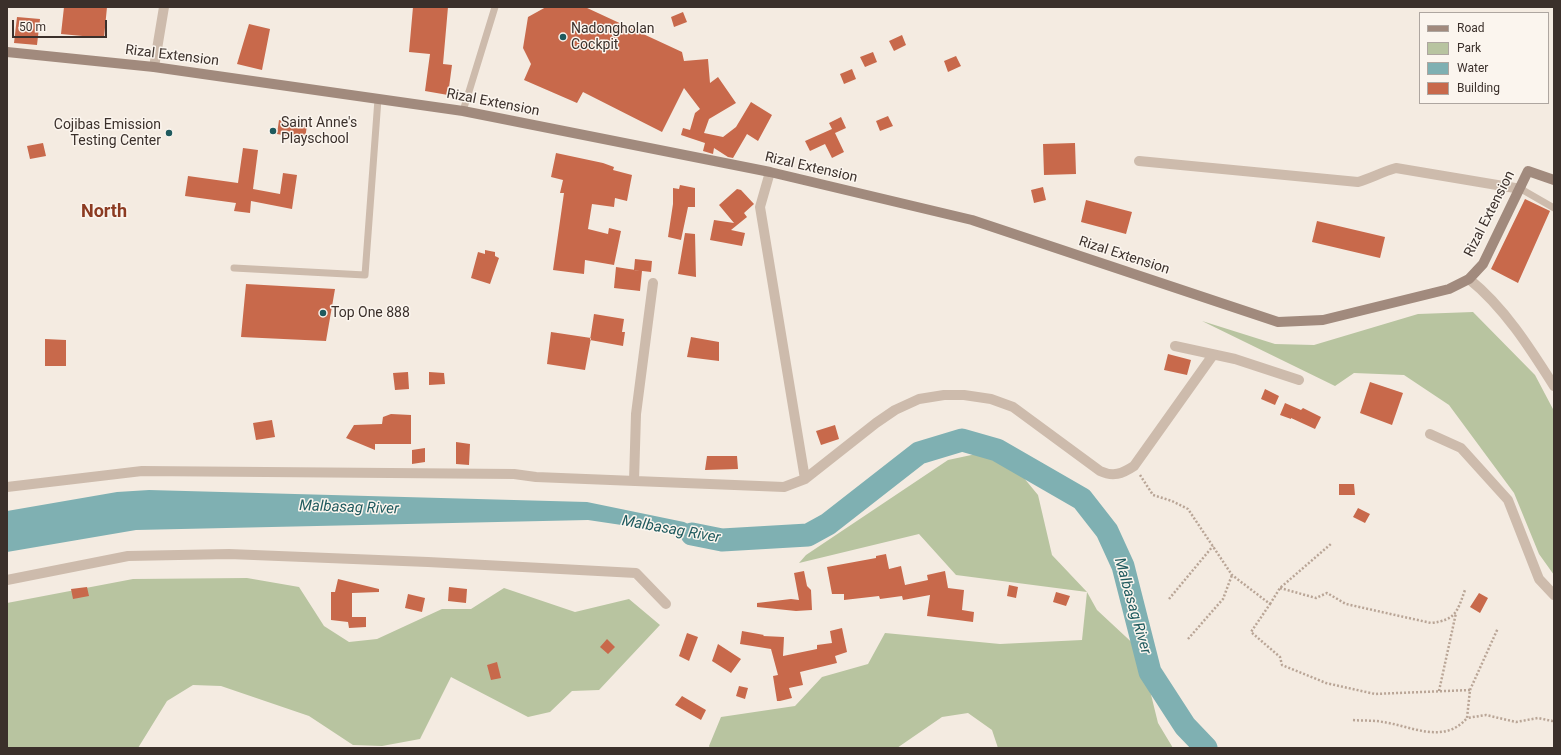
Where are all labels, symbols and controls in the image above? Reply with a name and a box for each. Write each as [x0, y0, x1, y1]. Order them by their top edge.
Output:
scale bar [14, 12, 109, 38]
legend [1419, 12, 1549, 104]
text: 50 m [19, 20, 46, 34]
place label: Nadongholan Cockpit [571, 21, 655, 54]
text: Road [1457, 21, 1485, 35]
marker: Nadongholan Cockpit [558, 32, 568, 42]
text: Park [1457, 41, 1481, 55]
street label: Rizal Extension [124, 42, 220, 70]
text: Water [1457, 61, 1488, 75]
text: Building [1457, 81, 1500, 95]
street label: Rizal Extension [445, 86, 541, 120]
place label: Saint Anne's Playschool [281, 115, 357, 148]
place label: Cojibas Emission Testing Center [54, 117, 161, 150]
marker: Saint Anne's Playschool [268, 126, 278, 136]
marker: Cojibas Emission Testing Center [164, 128, 174, 138]
street label: Rizal Extension [763, 149, 859, 187]
street label: Rizal Extension [1461, 168, 1519, 260]
district label: North [81, 201, 127, 223]
street label: Rizal Extension [1076, 233, 1172, 279]
place label: Top One 888 [331, 305, 410, 321]
marker: Top One 888 [318, 308, 328, 318]
water label: Malbasag River [299, 497, 399, 519]
water label: Malbasag River [620, 512, 722, 548]
water label: Malbasag River [1110, 556, 1154, 656]

